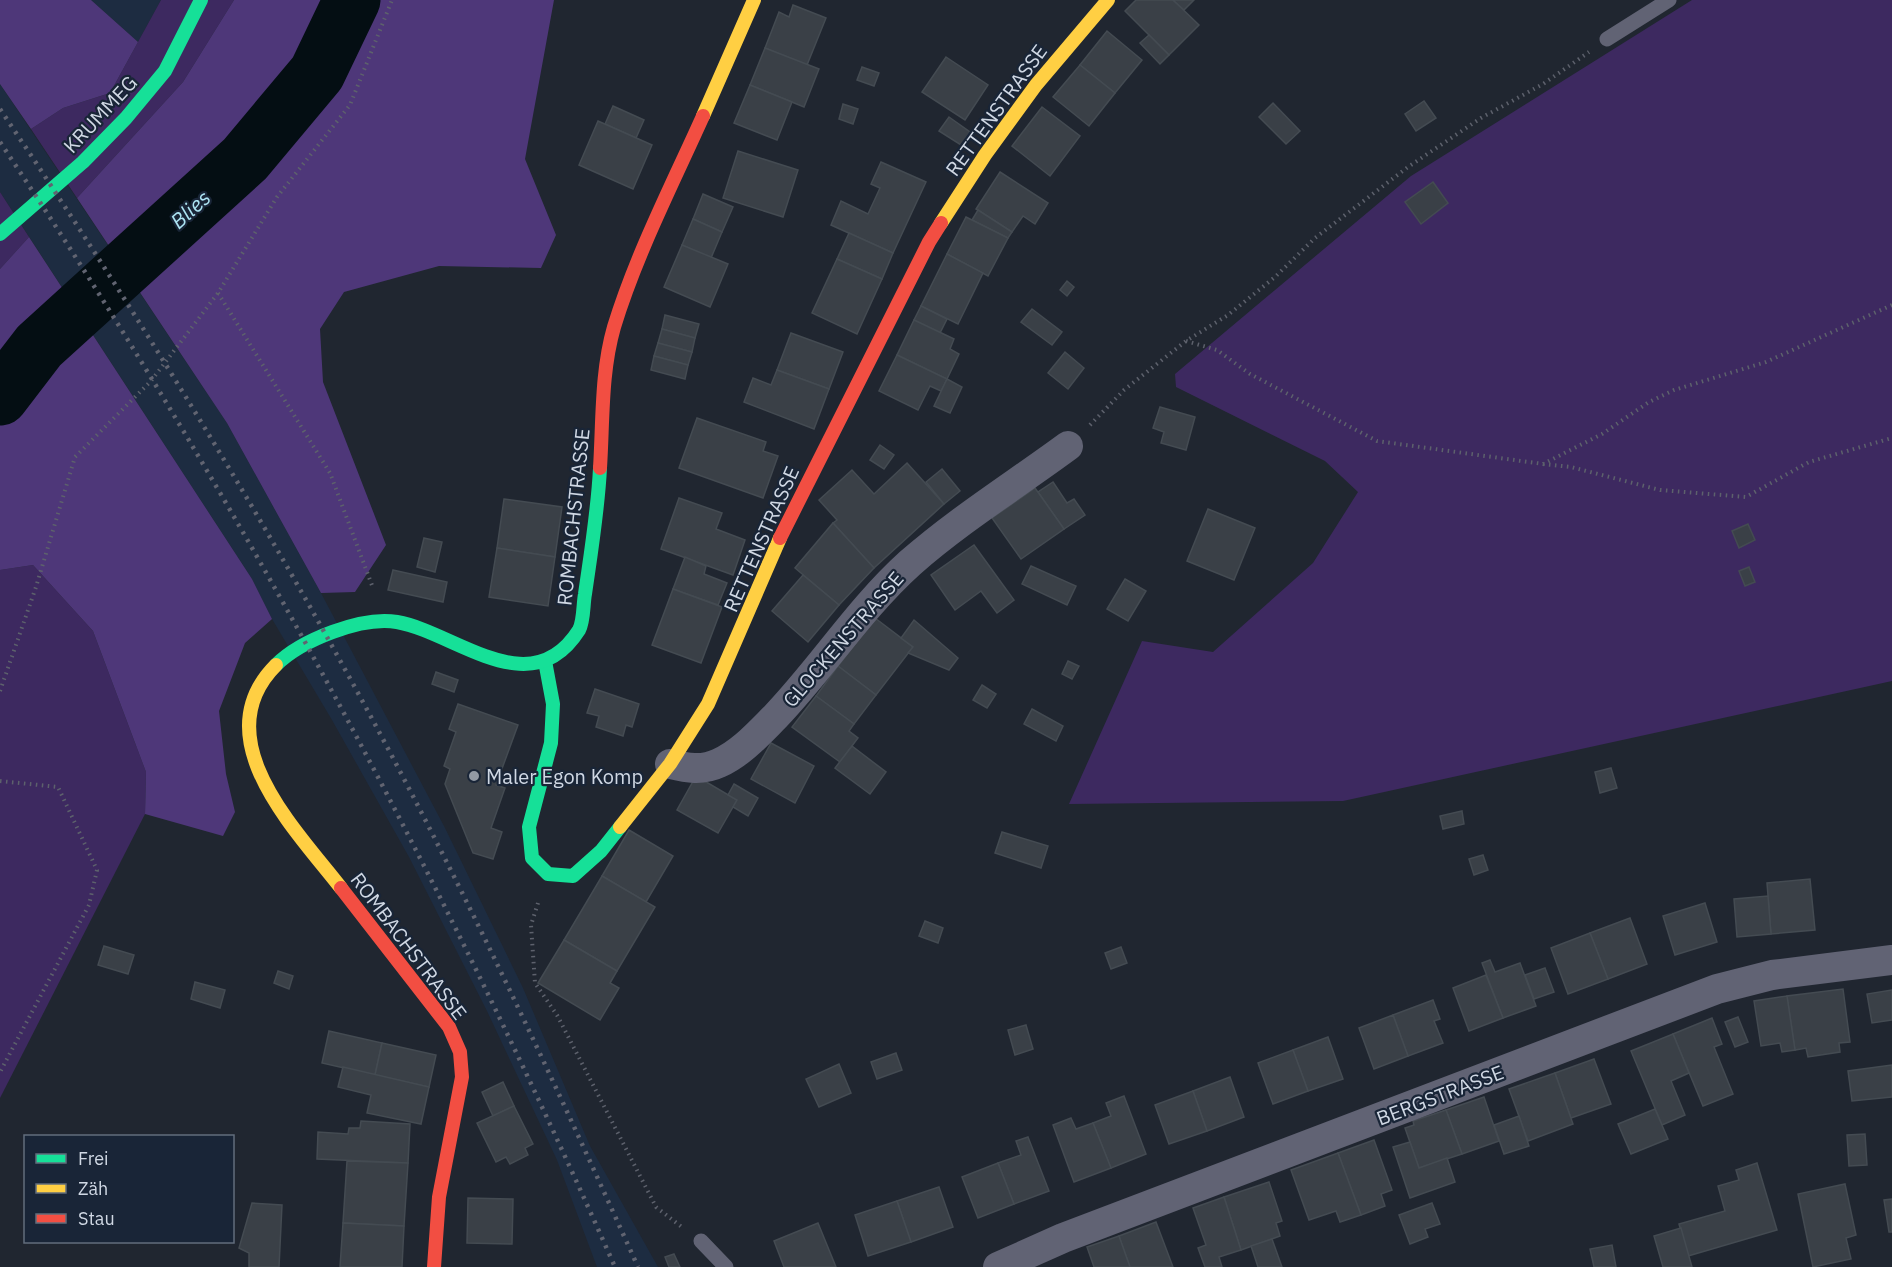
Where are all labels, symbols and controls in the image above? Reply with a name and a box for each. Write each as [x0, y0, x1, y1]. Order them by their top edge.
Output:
street label: RETTENSTRASSE [939, 39, 1053, 181]
street label: KRUMMEG [57, 69, 143, 159]
water label: Blies [164, 184, 216, 234]
street label: ROMBACHSTRASSE [550, 427, 596, 607]
street label: RETTENSTRASSE [717, 462, 805, 616]
street label: GLOCKENSTRASSE [777, 565, 909, 713]
place label: Maler Egon Komp [486, 763, 643, 790]
marker: Maler Egon Komp [467, 769, 481, 783]
street label: ROMBACHSTRASSE [345, 867, 473, 1025]
street label: BERGSTRASSE [1372, 1058, 1508, 1132]
legend [24, 1135, 234, 1243]
text: Frei [78, 1147, 109, 1170]
text: Zäh [78, 1177, 108, 1200]
text: Stau [78, 1207, 115, 1230]

